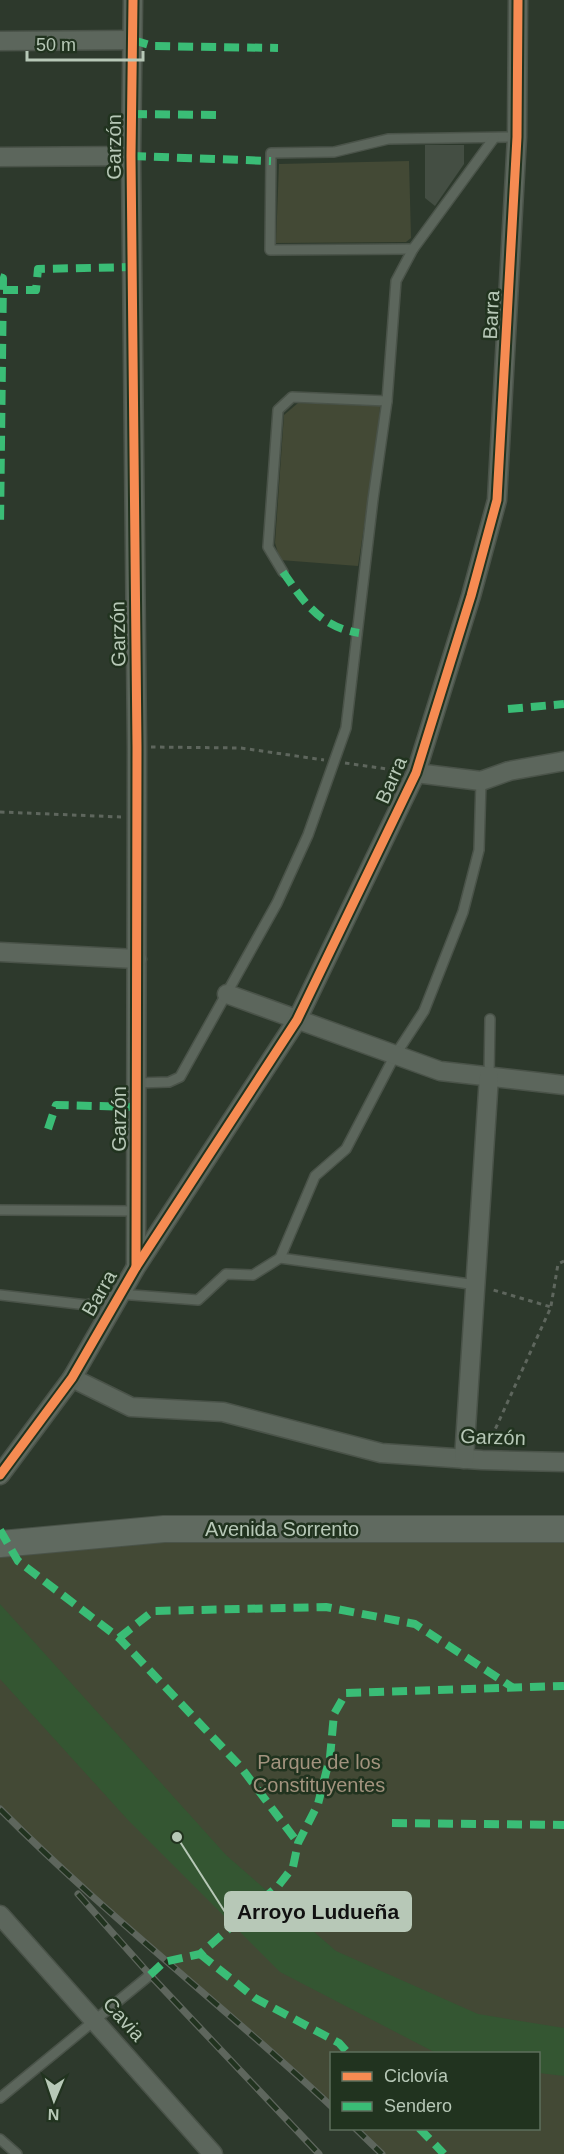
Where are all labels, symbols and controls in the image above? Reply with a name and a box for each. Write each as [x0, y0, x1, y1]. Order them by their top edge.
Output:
scale bar [27, 24, 142, 62]
text: 50 m [36, 35, 76, 55]
street label: Garzón [103, 114, 125, 180]
street label: Barra [479, 289, 503, 340]
street label: Garzón [106, 601, 130, 667]
street label: Barra [371, 752, 411, 807]
street label: Garzón [108, 1086, 130, 1152]
street label: Barra [77, 1266, 121, 1320]
street label: Garzón [460, 1425, 526, 1449]
street label: Avenida Sorrento [205, 1518, 359, 1540]
park label: Parque de los Constituyentes [253, 1751, 385, 1796]
callout: Arroyo Ludueña [225, 1892, 411, 1931]
text: Arroyo Ludueña [237, 1900, 399, 1923]
street label: Cavia [99, 1993, 150, 2046]
legend [330, 2052, 540, 2130]
text: Ciclovía [384, 2066, 449, 2086]
north arrow [24, 2070, 84, 2130]
text: Sendero [384, 2096, 452, 2116]
text: N [47, 2106, 60, 2123]

